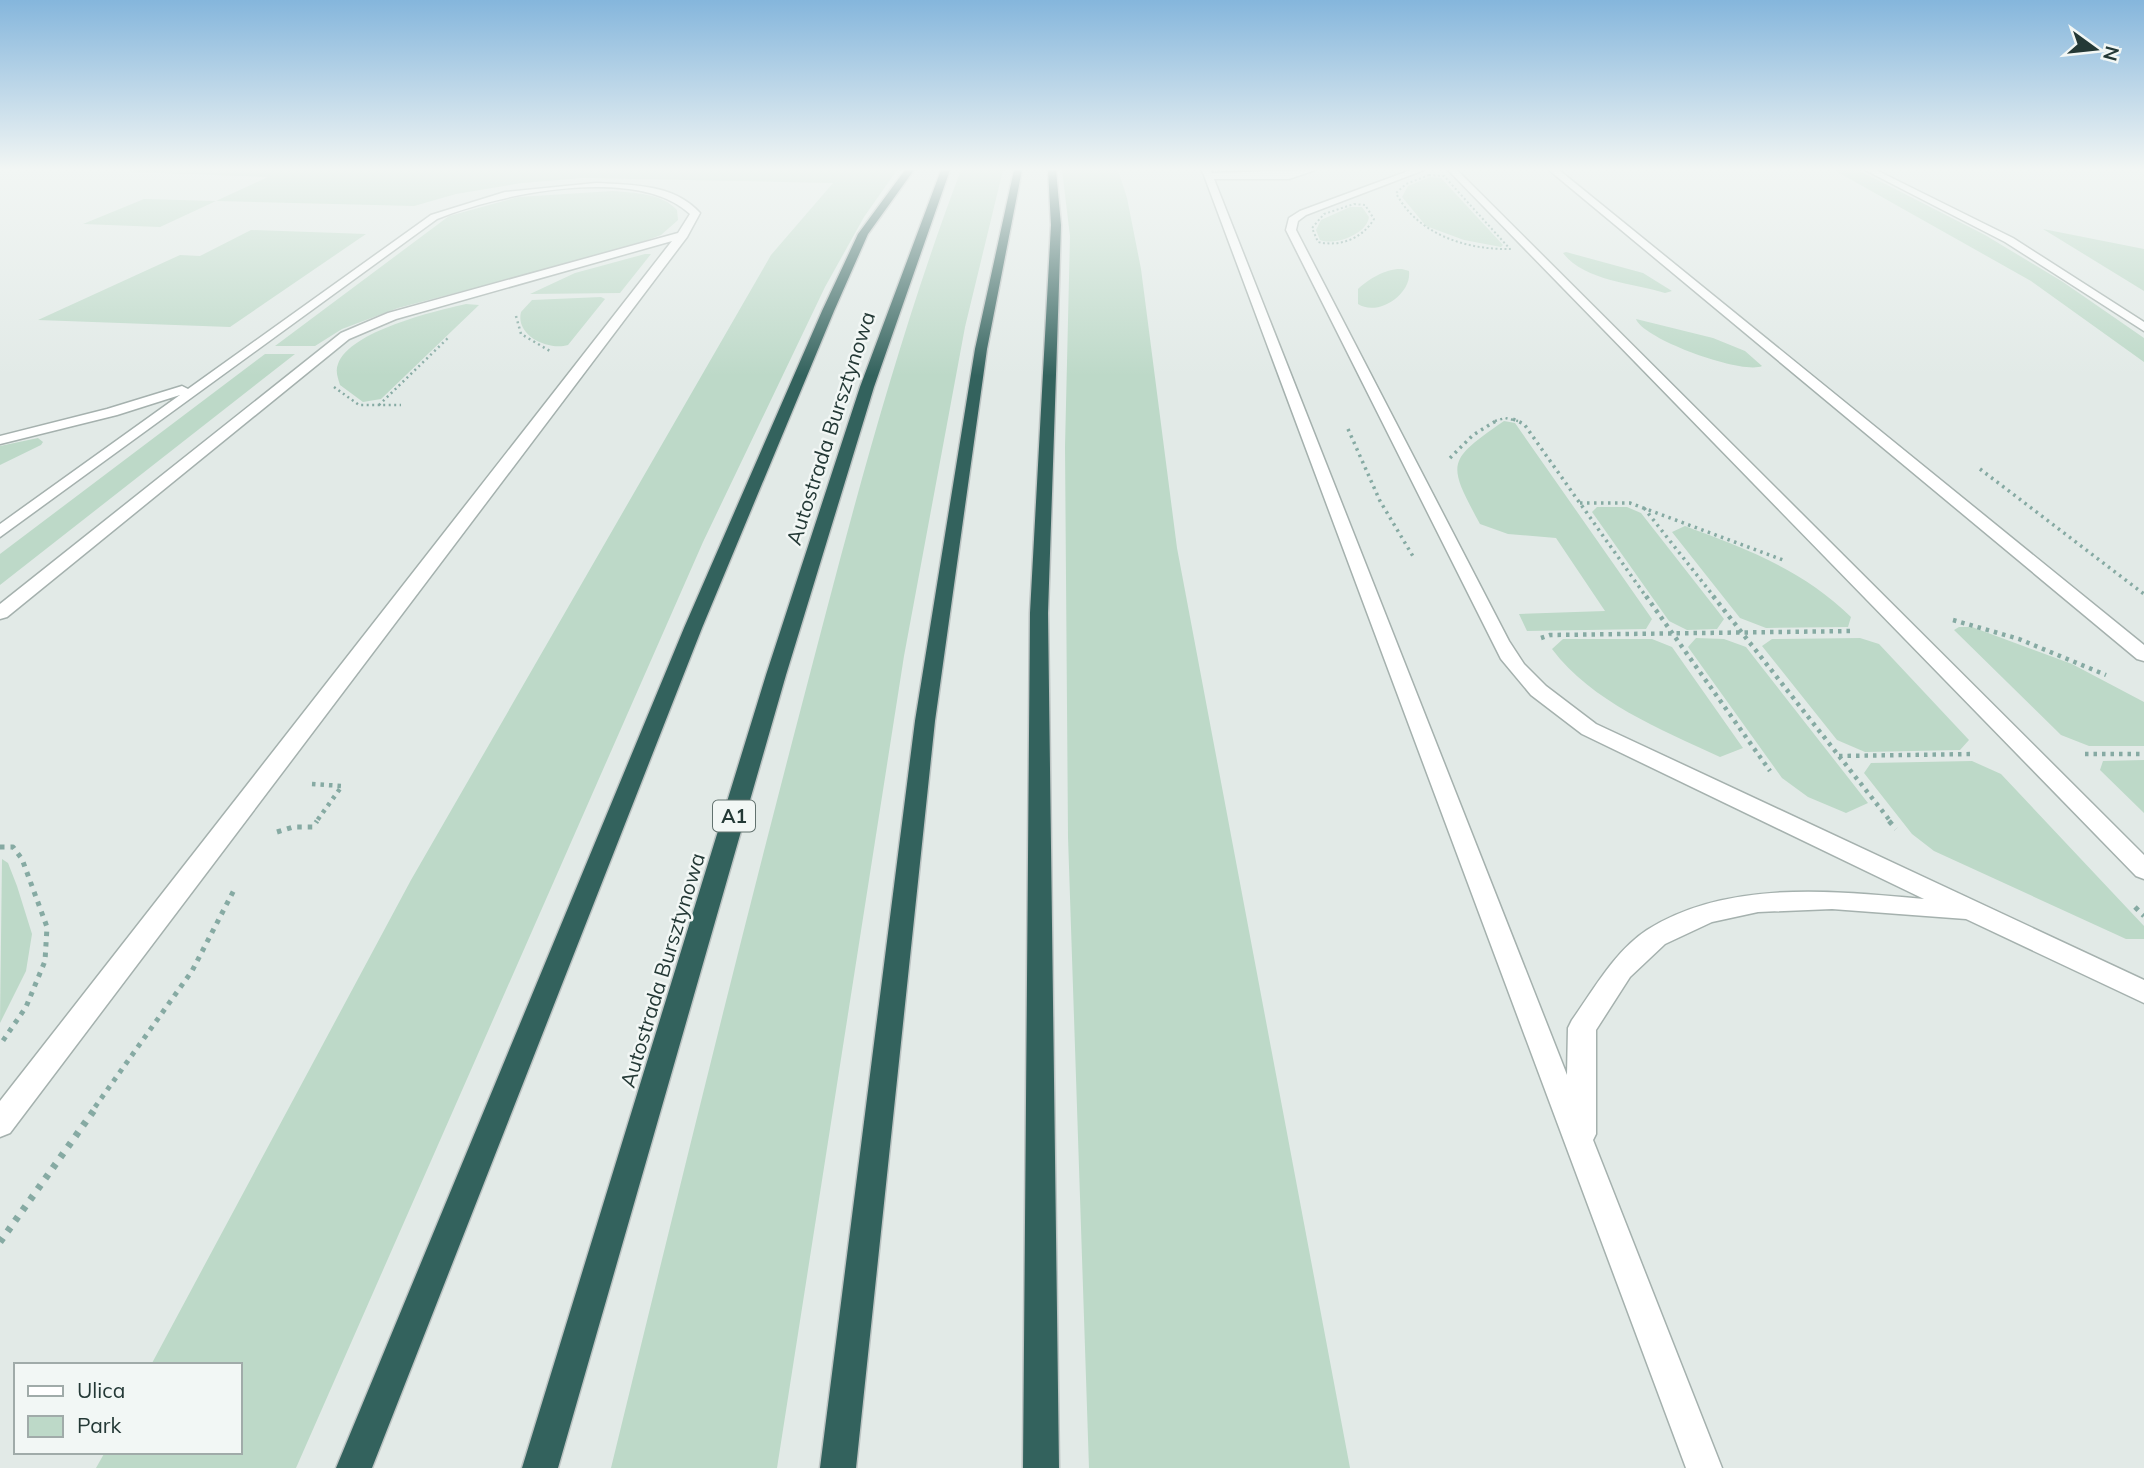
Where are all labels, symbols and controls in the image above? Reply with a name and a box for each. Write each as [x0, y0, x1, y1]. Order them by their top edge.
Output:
north arrow [2060, 14, 2130, 84]
text: N [2098, 43, 2125, 63]
street label: Autostrada Bursztynowa [780, 308, 880, 548]
road number: A1 [713, 800, 755, 832]
street label: Autostrada Bursztynowa [614, 850, 710, 1090]
legend [14, 1363, 242, 1454]
text: Ulica [77, 1377, 125, 1403]
text: Park [77, 1412, 121, 1438]

